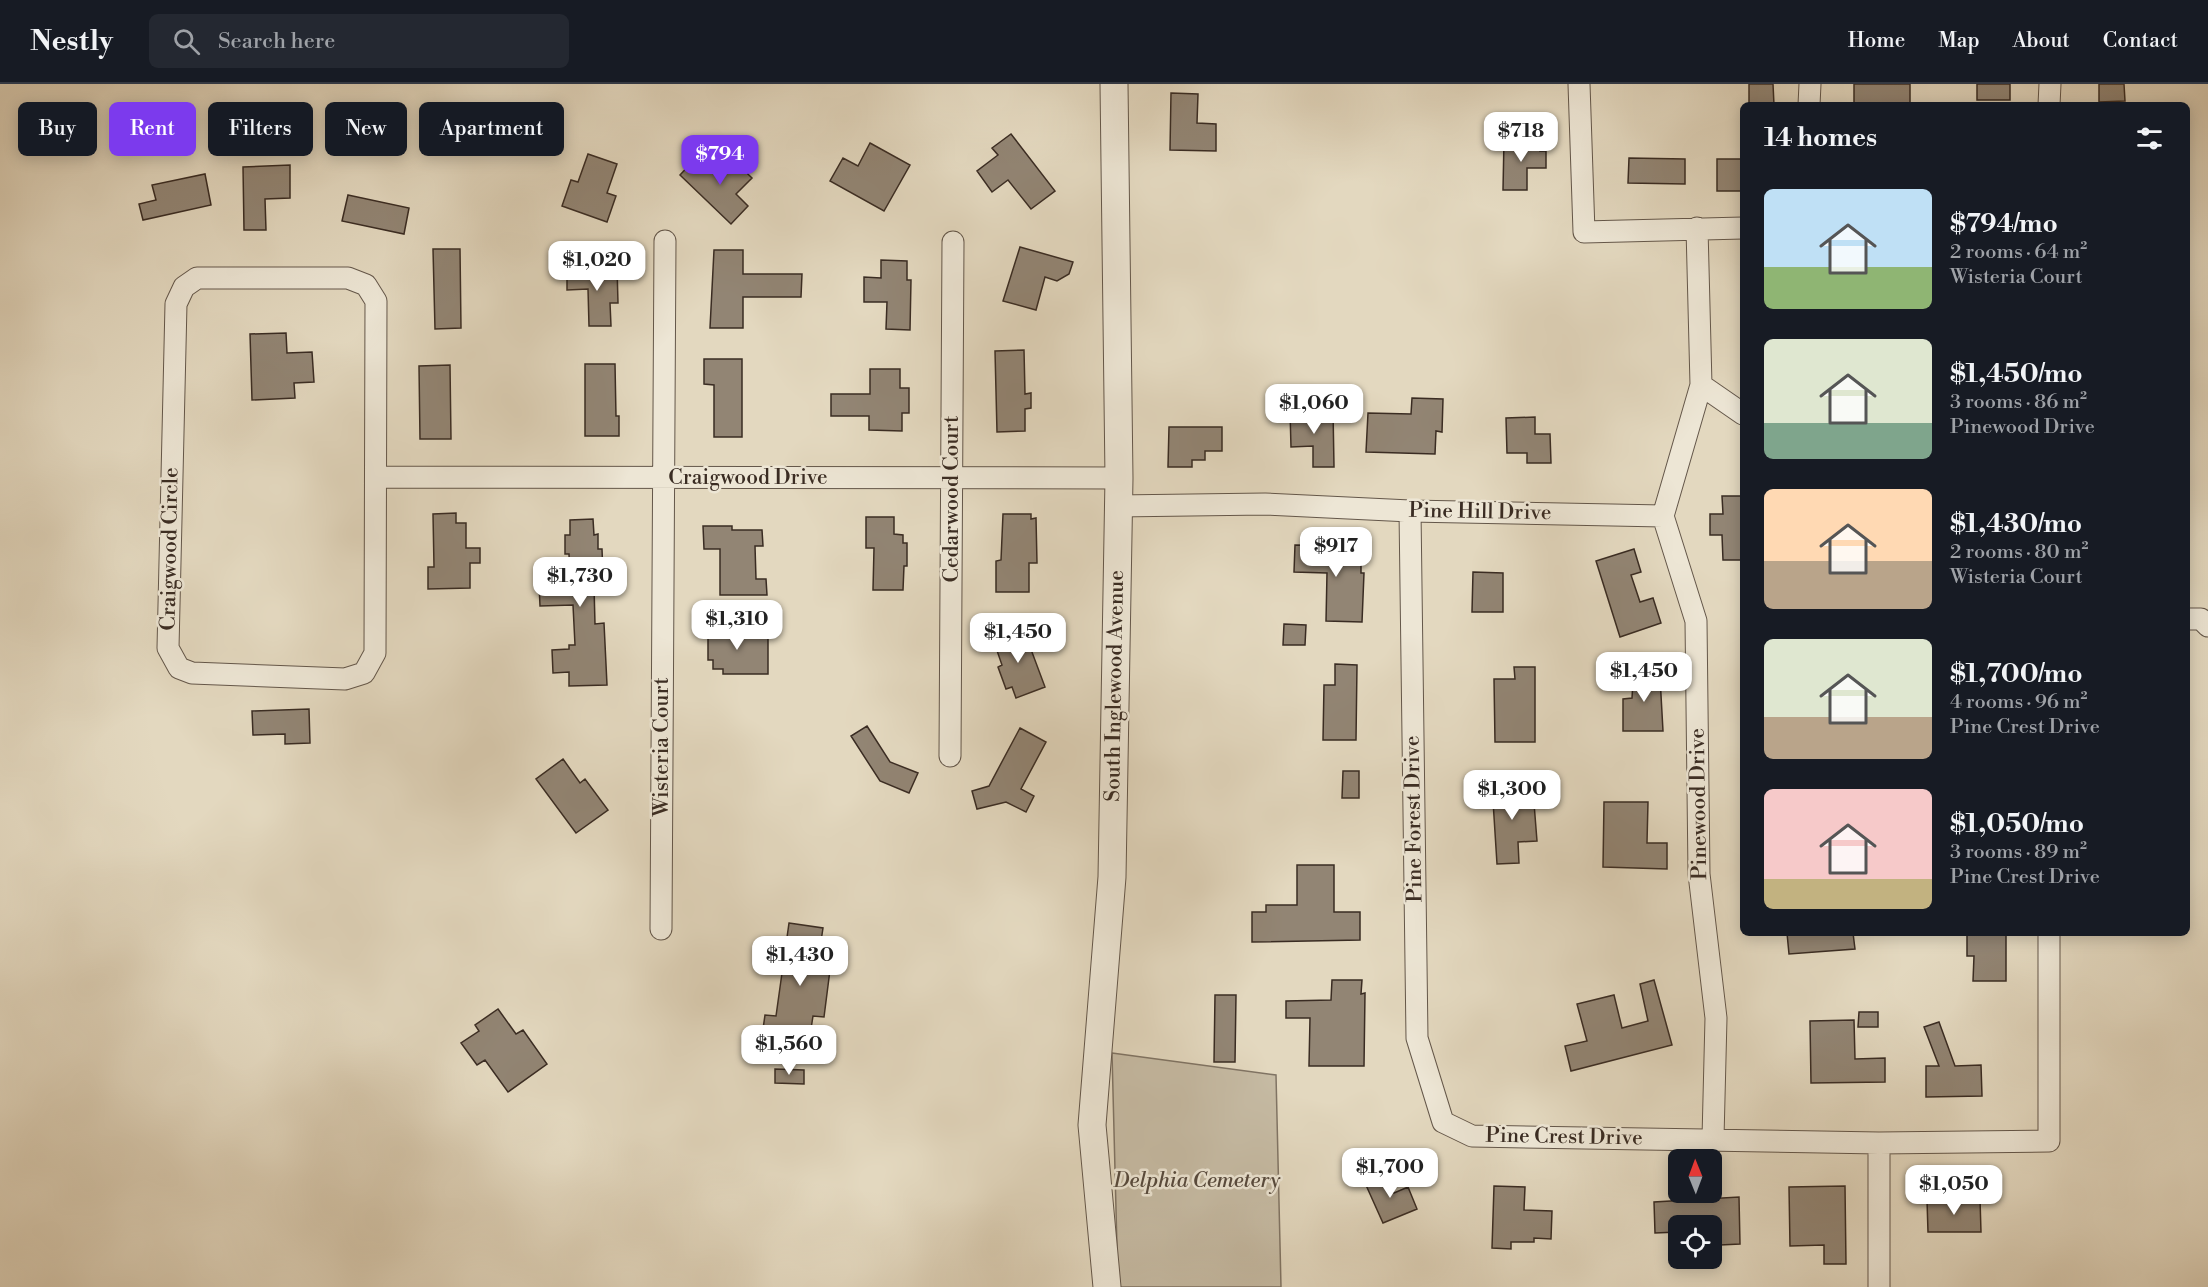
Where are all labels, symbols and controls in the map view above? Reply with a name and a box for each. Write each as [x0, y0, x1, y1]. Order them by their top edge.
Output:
search box [149, 14, 569, 68]
text: Nestly [30, 24, 113, 59]
icon: search [170, 25, 203, 58]
text: Search here [218, 28, 335, 55]
text: Home [1848, 28, 1905, 54]
text: Map [1938, 28, 1980, 54]
text: About [2013, 28, 2070, 54]
text: Contact [2103, 28, 2178, 54]
chip: Buy [18, 102, 97, 156]
chip: Rent [109, 102, 196, 156]
chip: Filters [208, 102, 313, 156]
chip: New [325, 102, 407, 156]
chip: Apartment [419, 102, 564, 156]
pin: $718 [1485, 112, 1557, 163]
text: $718 [1498, 119, 1544, 144]
text: 14 homes [1764, 122, 1877, 154]
icon: filters [2133, 122, 2166, 155]
pin: $794 [684, 135, 756, 186]
text: $794 [695, 142, 745, 167]
text: $794/mo [1950, 208, 2058, 240]
icon: home [1812, 213, 1884, 285]
text: 2 rooms · 64 m² [1950, 240, 2087, 265]
pin: $1,020 [548, 241, 646, 292]
text: $1,020 [562, 248, 632, 273]
text: Wisteria Court [1950, 265, 2083, 290]
text: $1,450/mo [1950, 358, 2083, 390]
icon: home [1812, 363, 1884, 435]
pin: $1,060 [1265, 384, 1363, 435]
text: 3 rooms · 86 m² [1950, 390, 2087, 415]
text: $1,060 [1279, 391, 1349, 416]
street label: Cedarwood Court [939, 415, 965, 582]
text: Pinewood Drive [1950, 415, 2095, 440]
street label: Craigwood Drive [668, 465, 828, 491]
street label: Craigwood Circle [156, 467, 184, 631]
street label: Pine Hill Drive [1408, 498, 1552, 526]
text: $1,430/mo [1950, 508, 2082, 540]
icon: home [1812, 513, 1884, 585]
pin: $917 [1300, 527, 1372, 578]
text: $917 [1314, 534, 1358, 559]
text: 2 rooms · 80 m² [1950, 540, 2088, 565]
pin: $1,730 [531, 557, 629, 608]
text: $1,730 [547, 564, 613, 589]
text: Wisteria Court [1950, 565, 2083, 590]
street label: South Inglewood Avenue [1100, 570, 1130, 802]
pin: $1,310 [688, 600, 786, 651]
text: $1,310 [706, 607, 768, 632]
pin: $1,450 [969, 613, 1067, 664]
text: $1,450 [984, 620, 1052, 645]
pin: $1,450 [1595, 652, 1693, 703]
text: $1,700/mo [1950, 658, 2082, 690]
text: $1,450 [1610, 659, 1678, 684]
icon: home [1812, 663, 1884, 735]
street label: Wisteria Court [649, 677, 675, 818]
text: 4 rooms · 96 m² [1950, 690, 2088, 715]
text: Pine Crest Drive [1950, 715, 2100, 740]
street label: Pinewood Drive [1685, 728, 1713, 880]
street label: Pine Forest Drive [1400, 735, 1428, 903]
pin: $1,300 [1463, 770, 1561, 821]
text: $1,300 [1478, 777, 1547, 802]
text: $1,050/mo [1950, 808, 2084, 840]
icon: home [1812, 813, 1884, 885]
text: 3 rooms · 89 m² [1950, 840, 2087, 865]
text: Pine Crest Drive [1950, 865, 2100, 890]
pin: $1,430 [751, 936, 849, 987]
text: $1,430 [766, 943, 834, 968]
pin: $1,560 [740, 1025, 838, 1076]
text: $1,560 [755, 1032, 823, 1057]
street label: Pine Crest Drive [1485, 1123, 1643, 1151]
pin: $1,700 [1341, 1148, 1439, 1199]
north arrow [1668, 1149, 1722, 1203]
map controls [1668, 1149, 1722, 1269]
text: $1,700 [1356, 1155, 1424, 1180]
pin: $1,050 [1905, 1165, 2003, 1216]
park label: Delphia Cemetery [1113, 1168, 1281, 1194]
text: $1,050 [1919, 1172, 1989, 1197]
button: locate [1668, 1215, 1722, 1269]

